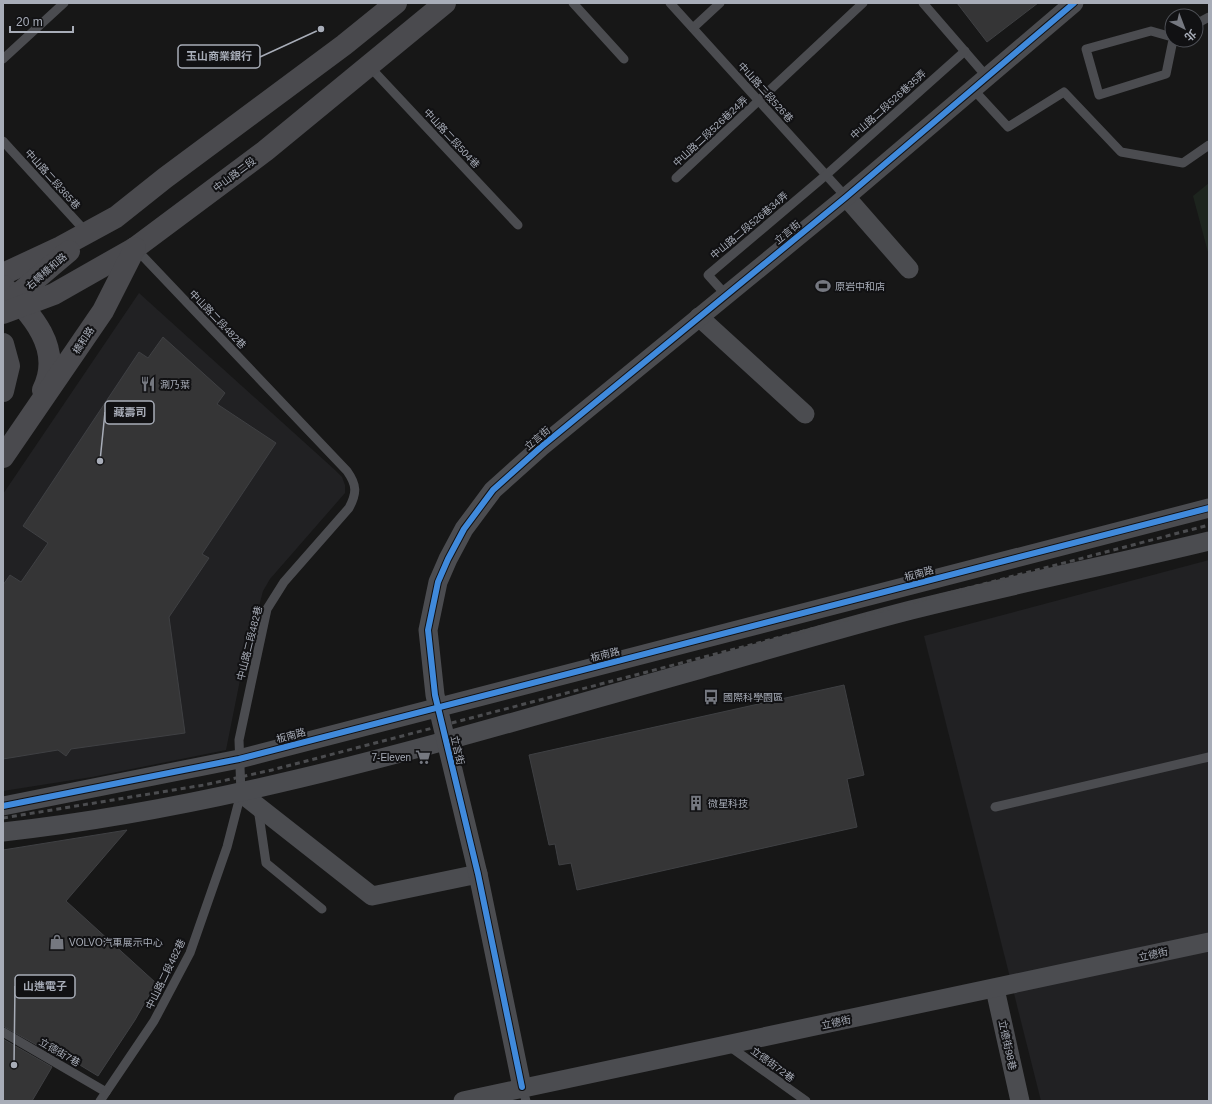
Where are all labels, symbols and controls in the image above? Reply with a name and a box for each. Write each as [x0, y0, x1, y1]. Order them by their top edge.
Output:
scale bar [10, 8, 73, 34]
north arrow [1164, 8, 1204, 48]
text: 20 m [16, 15, 43, 29]
text: 北 [1183, 27, 1199, 44]
callout: 玉山商業銀行 [178, 45, 260, 68]
text: 玉山商業銀行 [186, 50, 252, 62]
street label: 中山路二段526巷 [736, 60, 795, 125]
street label: 中山路二段526巷35弄 [848, 68, 928, 141]
street label: 中山路二段526巷24弄 [671, 94, 750, 169]
street label: 中山路二段504巷 [421, 107, 482, 170]
street label: 中山路二段365巷 [23, 147, 82, 212]
street label: 中山路二段 [211, 155, 258, 194]
street label: 中山路二段526巷34弄 [708, 190, 790, 261]
street label: 立言街 [772, 219, 802, 246]
street label: 右轉橋和路 [24, 251, 69, 292]
sports icon: 原岩中和店 [814, 277, 832, 295]
place label: 原岩中和店 [835, 281, 885, 292]
street label: 中山路二段482巷 [187, 288, 248, 351]
street label: 橋和路 [70, 325, 96, 356]
restaurant icon: 涮乃葉 [139, 375, 157, 393]
place label: 涮乃葉 [160, 379, 190, 390]
callout: 藏壽司 [105, 401, 154, 424]
text: 藏壽司 [114, 406, 147, 418]
street label: 立言街 [522, 424, 552, 452]
street label: 板南路 [903, 564, 935, 583]
street label: 中山路二段482巷 [235, 605, 264, 682]
street label: 板南路 [589, 646, 621, 663]
bus stop icon: 國際科學園區 [702, 688, 720, 706]
place label: 國際科學園區 [723, 692, 783, 703]
street label: 板南路 [275, 726, 307, 745]
street label: 立言街 [449, 734, 466, 766]
supermarket icon: 7-Eleven [414, 748, 432, 766]
place label: 7-Eleven [372, 752, 411, 763]
building icon: 微星科技 [687, 794, 705, 812]
place label: 微星科技 [708, 798, 748, 809]
shop icon: VOLVO汽車展示中心 [48, 933, 66, 951]
place label: VOLVO汽車展示中心 [69, 937, 163, 948]
street label: 中山路二段482巷 [144, 937, 187, 1011]
street label: 立德街 [1137, 946, 1169, 963]
callout: 山進電子 [15, 975, 75, 998]
text: 山進電子 [23, 980, 67, 992]
street label: 立德街 [820, 1014, 852, 1031]
street label: 立德街98巷 [997, 1019, 1018, 1071]
street label: 立德街7巷 [37, 1036, 82, 1069]
street label: 立德街72巷 [749, 1045, 797, 1084]

